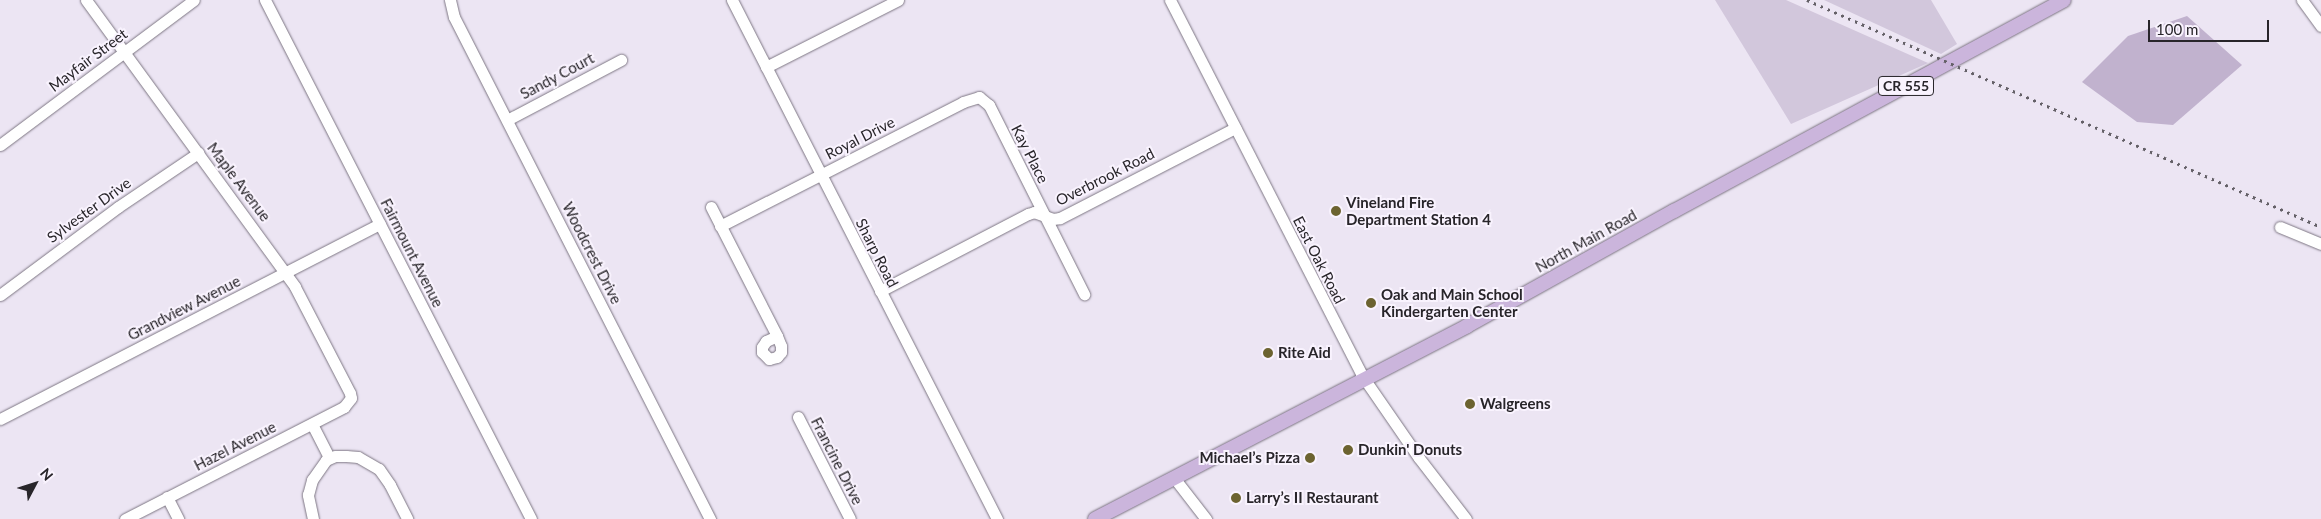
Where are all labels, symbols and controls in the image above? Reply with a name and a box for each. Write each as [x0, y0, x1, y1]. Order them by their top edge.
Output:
scale bar [2151, 10, 2272, 42]
text: 100 m [2156, 20, 2198, 38]
street label: Mayfair Street [45, 25, 131, 95]
street label: Sandy Court [517, 49, 597, 103]
road number: CR 555 [1877, 74, 1935, 98]
street label: Royal Drive [822, 113, 898, 163]
street label: Kay Place [1008, 122, 1052, 186]
street label: Maple Avenue [203, 139, 275, 225]
street label: Overbrook Road [1053, 144, 1157, 210]
street label: Sylvester Drive [44, 174, 134, 246]
place label: Vineland Fire Department Station 4 [1346, 193, 1491, 228]
street label: Fairmount Avenue [377, 195, 447, 311]
street label: Woodcrest Drive [559, 199, 625, 307]
marker: Vineland Fire Department Station 4 [1330, 205, 1342, 217]
street label: North Main Road [1532, 206, 1640, 276]
street label: East Oak Road [1289, 213, 1349, 307]
street label: Sharp Road [852, 216, 902, 290]
street label: Grandview Avenue [124, 272, 244, 344]
place label: Oak and Main School Kindergarten Center [1381, 285, 1523, 320]
marker: Oak and Main School Kindergarten Center [1365, 297, 1377, 309]
place label: Rite Aid [1278, 344, 1331, 362]
marker: Rite Aid [1262, 347, 1274, 359]
place label: Walgreens [1480, 395, 1551, 413]
marker: Walgreens [1464, 398, 1476, 410]
street label: Francine Drive [807, 414, 867, 508]
street label: Hazel Avenue [191, 417, 279, 475]
place label: Dunkin' Donuts [1358, 441, 1462, 459]
marker: Dunkin' Donuts [1342, 444, 1354, 456]
place label: Michael’s Pizza [1199, 449, 1300, 467]
marker: Michael’s Pizza [1304, 452, 1316, 464]
north arrow [10, 459, 60, 509]
text: N [37, 464, 57, 484]
place label: Larry’s II Restaurant [1246, 489, 1379, 507]
marker: Larry’s II Restaurant [1230, 492, 1242, 504]

